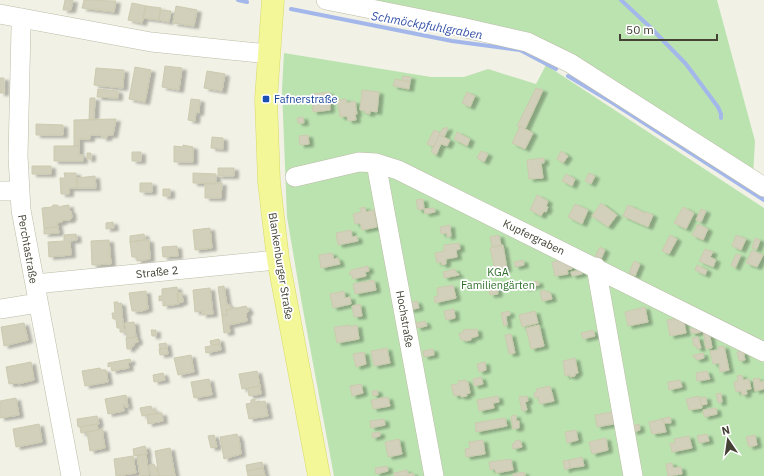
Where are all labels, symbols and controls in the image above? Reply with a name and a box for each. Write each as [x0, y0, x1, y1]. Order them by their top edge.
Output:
water label: Schmöckpfuhlgraben [370, 8, 484, 42]
scale bar [620, 16, 717, 42]
text: 50 m [626, 22, 654, 37]
place label: Fafnerstraße [274, 92, 338, 106]
marker: Fafnerstraße [261, 94, 271, 104]
street label: Blankenburger Straße [266, 211, 296, 321]
street label: Perchtastraße [15, 213, 41, 285]
street label: Kupfergraben [501, 216, 567, 258]
street label: Straße 2 [135, 263, 179, 281]
park label: KGA Familiengärten [461, 265, 535, 292]
street label: Hochstraße [393, 289, 417, 349]
north arrow [708, 420, 748, 460]
text: N [720, 423, 731, 438]

